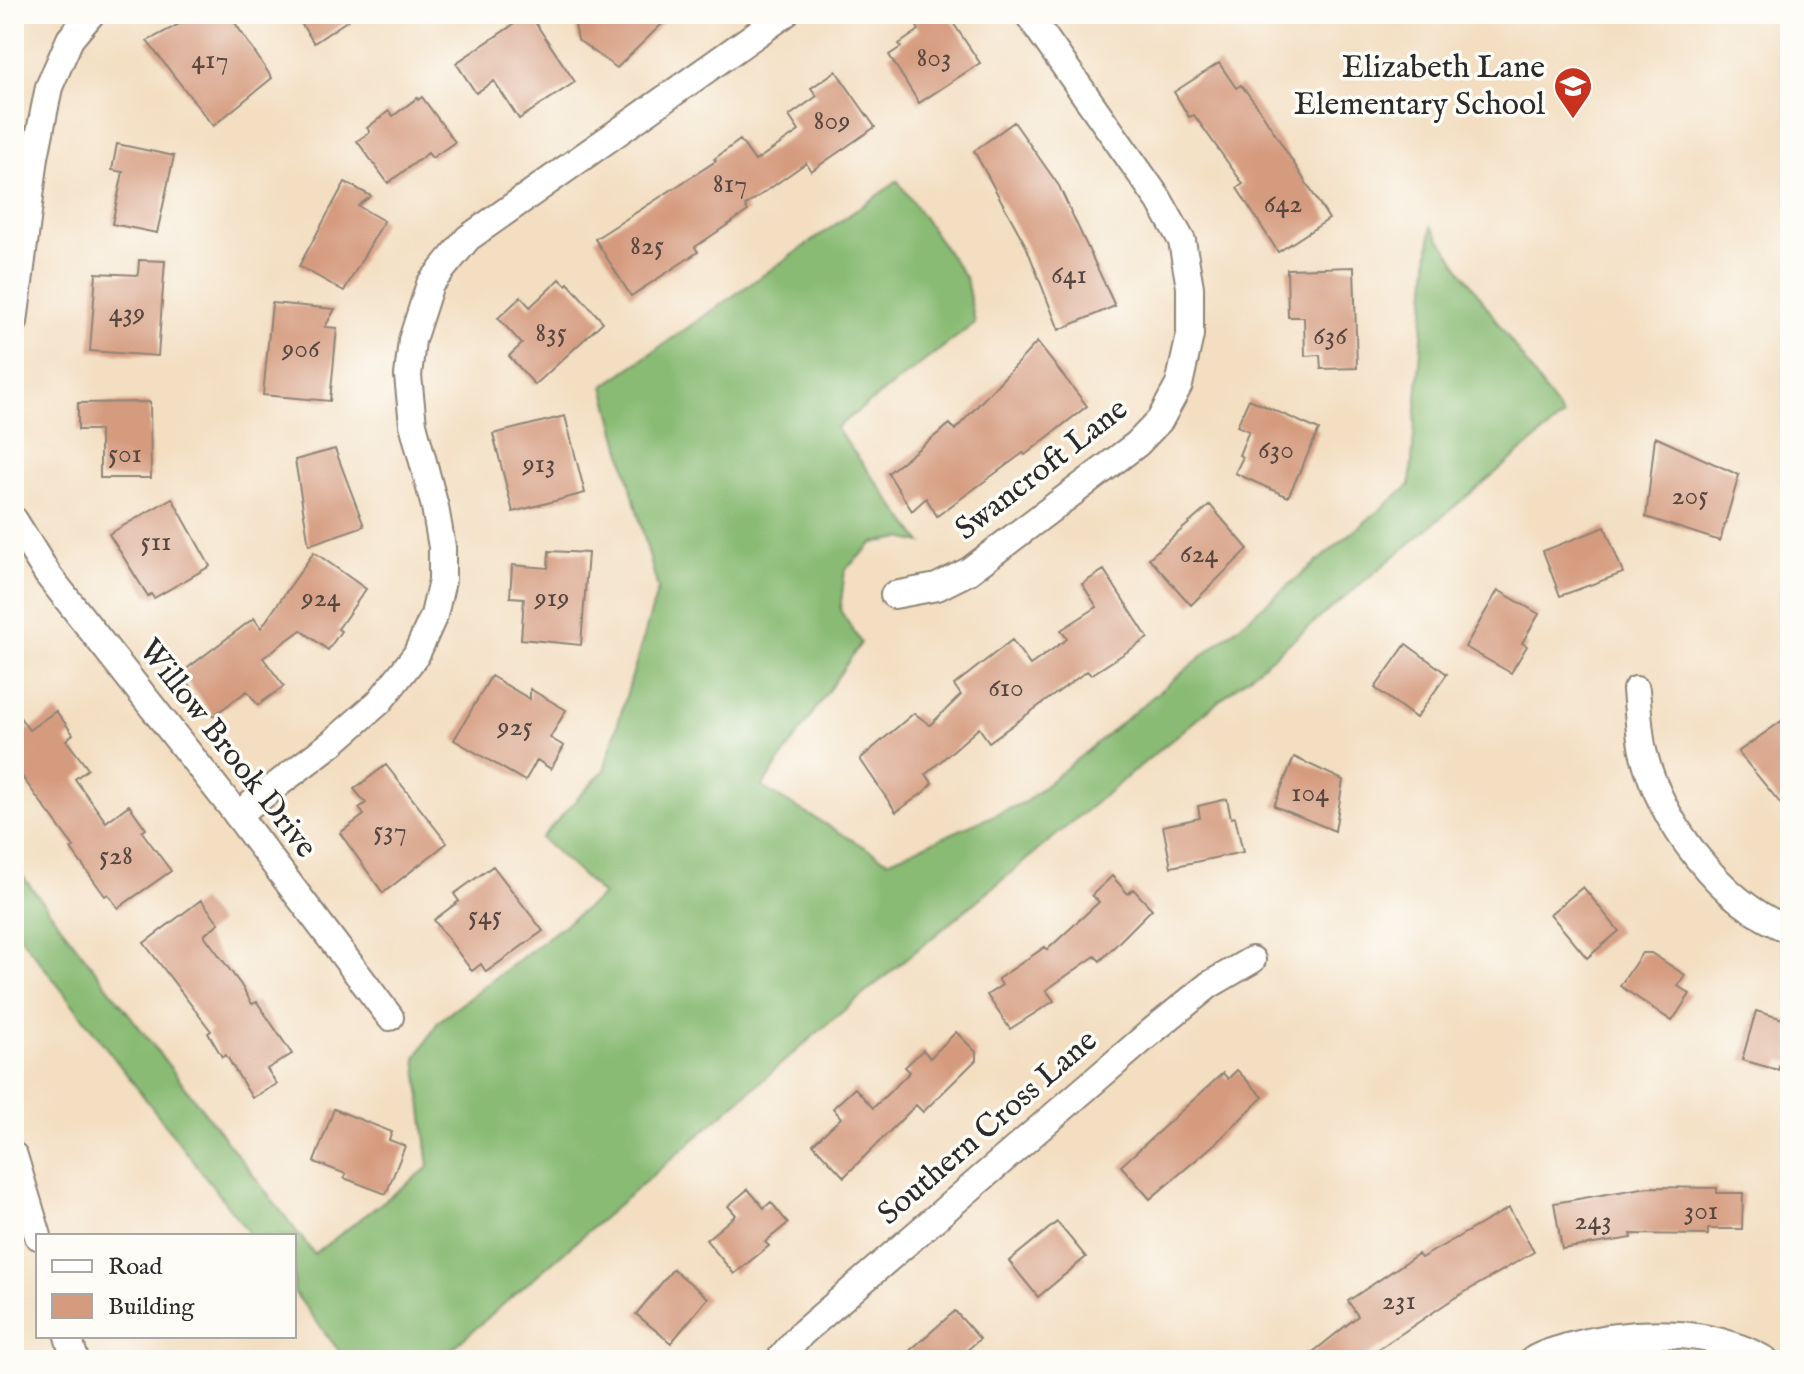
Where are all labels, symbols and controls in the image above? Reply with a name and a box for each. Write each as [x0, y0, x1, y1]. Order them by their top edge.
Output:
house number: 803 [916, 41, 952, 76]
house number: 417 [191, 43, 229, 78]
place label: Elizabeth Lane Elementary School [1294, 48, 1545, 126]
school or university icon: Elizabeth Lane Elementary School [1552, 65, 1594, 120]
house number: 809 [814, 104, 850, 139]
house number: 817 [713, 167, 747, 202]
house number: 642 [1264, 187, 1302, 222]
house number: 825 [630, 229, 664, 264]
house number: 641 [1051, 258, 1087, 293]
house number: 439 [109, 296, 145, 331]
house number: 835 [535, 316, 567, 351]
house number: 636 [1313, 319, 1348, 354]
house number: 906 [281, 332, 321, 367]
street label: Swancroft Lane [947, 390, 1137, 550]
house number: 630 [1258, 433, 1294, 468]
house number: 501 [108, 437, 142, 472]
house number: 913 [521, 447, 556, 482]
house number: 205 [1671, 479, 1709, 514]
house number: 511 [140, 525, 172, 560]
house number: 624 [1180, 537, 1219, 572]
house number: 924 [300, 581, 341, 616]
house number: 919 [534, 581, 569, 616]
street label: Willow Brook Drive [129, 631, 325, 867]
house number: 610 [988, 671, 1024, 706]
house number: 925 [496, 710, 533, 745]
house number: 104 [1291, 776, 1329, 811]
house number: 537 [373, 814, 407, 849]
house number: 528 [99, 839, 133, 874]
house number: 545 [468, 899, 502, 934]
street label: Southern Cross Lane [870, 1021, 1106, 1235]
house number: 301 [1684, 1194, 1718, 1229]
house number: 243 [1574, 1204, 1612, 1239]
legend [36, 1234, 296, 1338]
text: Road [108, 1252, 162, 1283]
house number: 231 [1382, 1284, 1416, 1319]
text: Building [108, 1292, 195, 1323]

